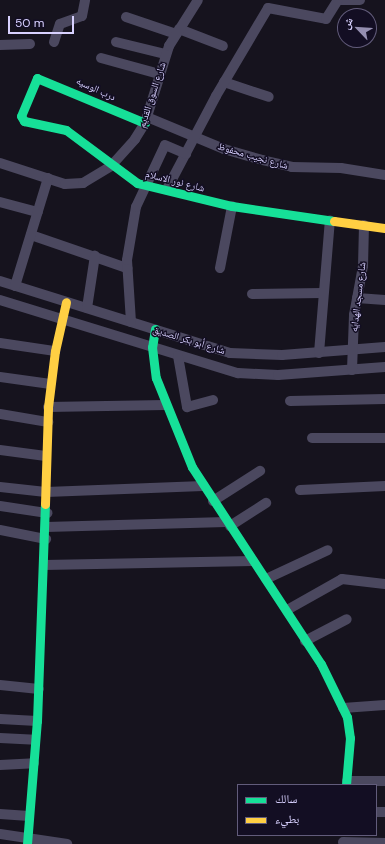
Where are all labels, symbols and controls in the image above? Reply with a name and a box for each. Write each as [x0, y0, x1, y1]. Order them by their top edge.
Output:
scale bar [10, 8, 76, 34]
north arrow [337, 8, 377, 48]
text: 50 m [15, 15, 44, 31]
text: ش [338, 15, 356, 32]
street label: شارع السوق القديم [136, 61, 168, 129]
street label: درب الوسيه [74, 75, 118, 103]
street label: شارع نجيب محفوظ [216, 140, 290, 172]
street label: شارع نور الاسلام [144, 168, 206, 194]
street label: شارع مسجد الهدايه [348, 261, 368, 333]
street label: شارع أبو بكر الصديق [151, 323, 227, 357]
legend [237, 784, 377, 836]
text: سالك [275, 791, 297, 807]
text: بطيء [275, 811, 299, 827]

